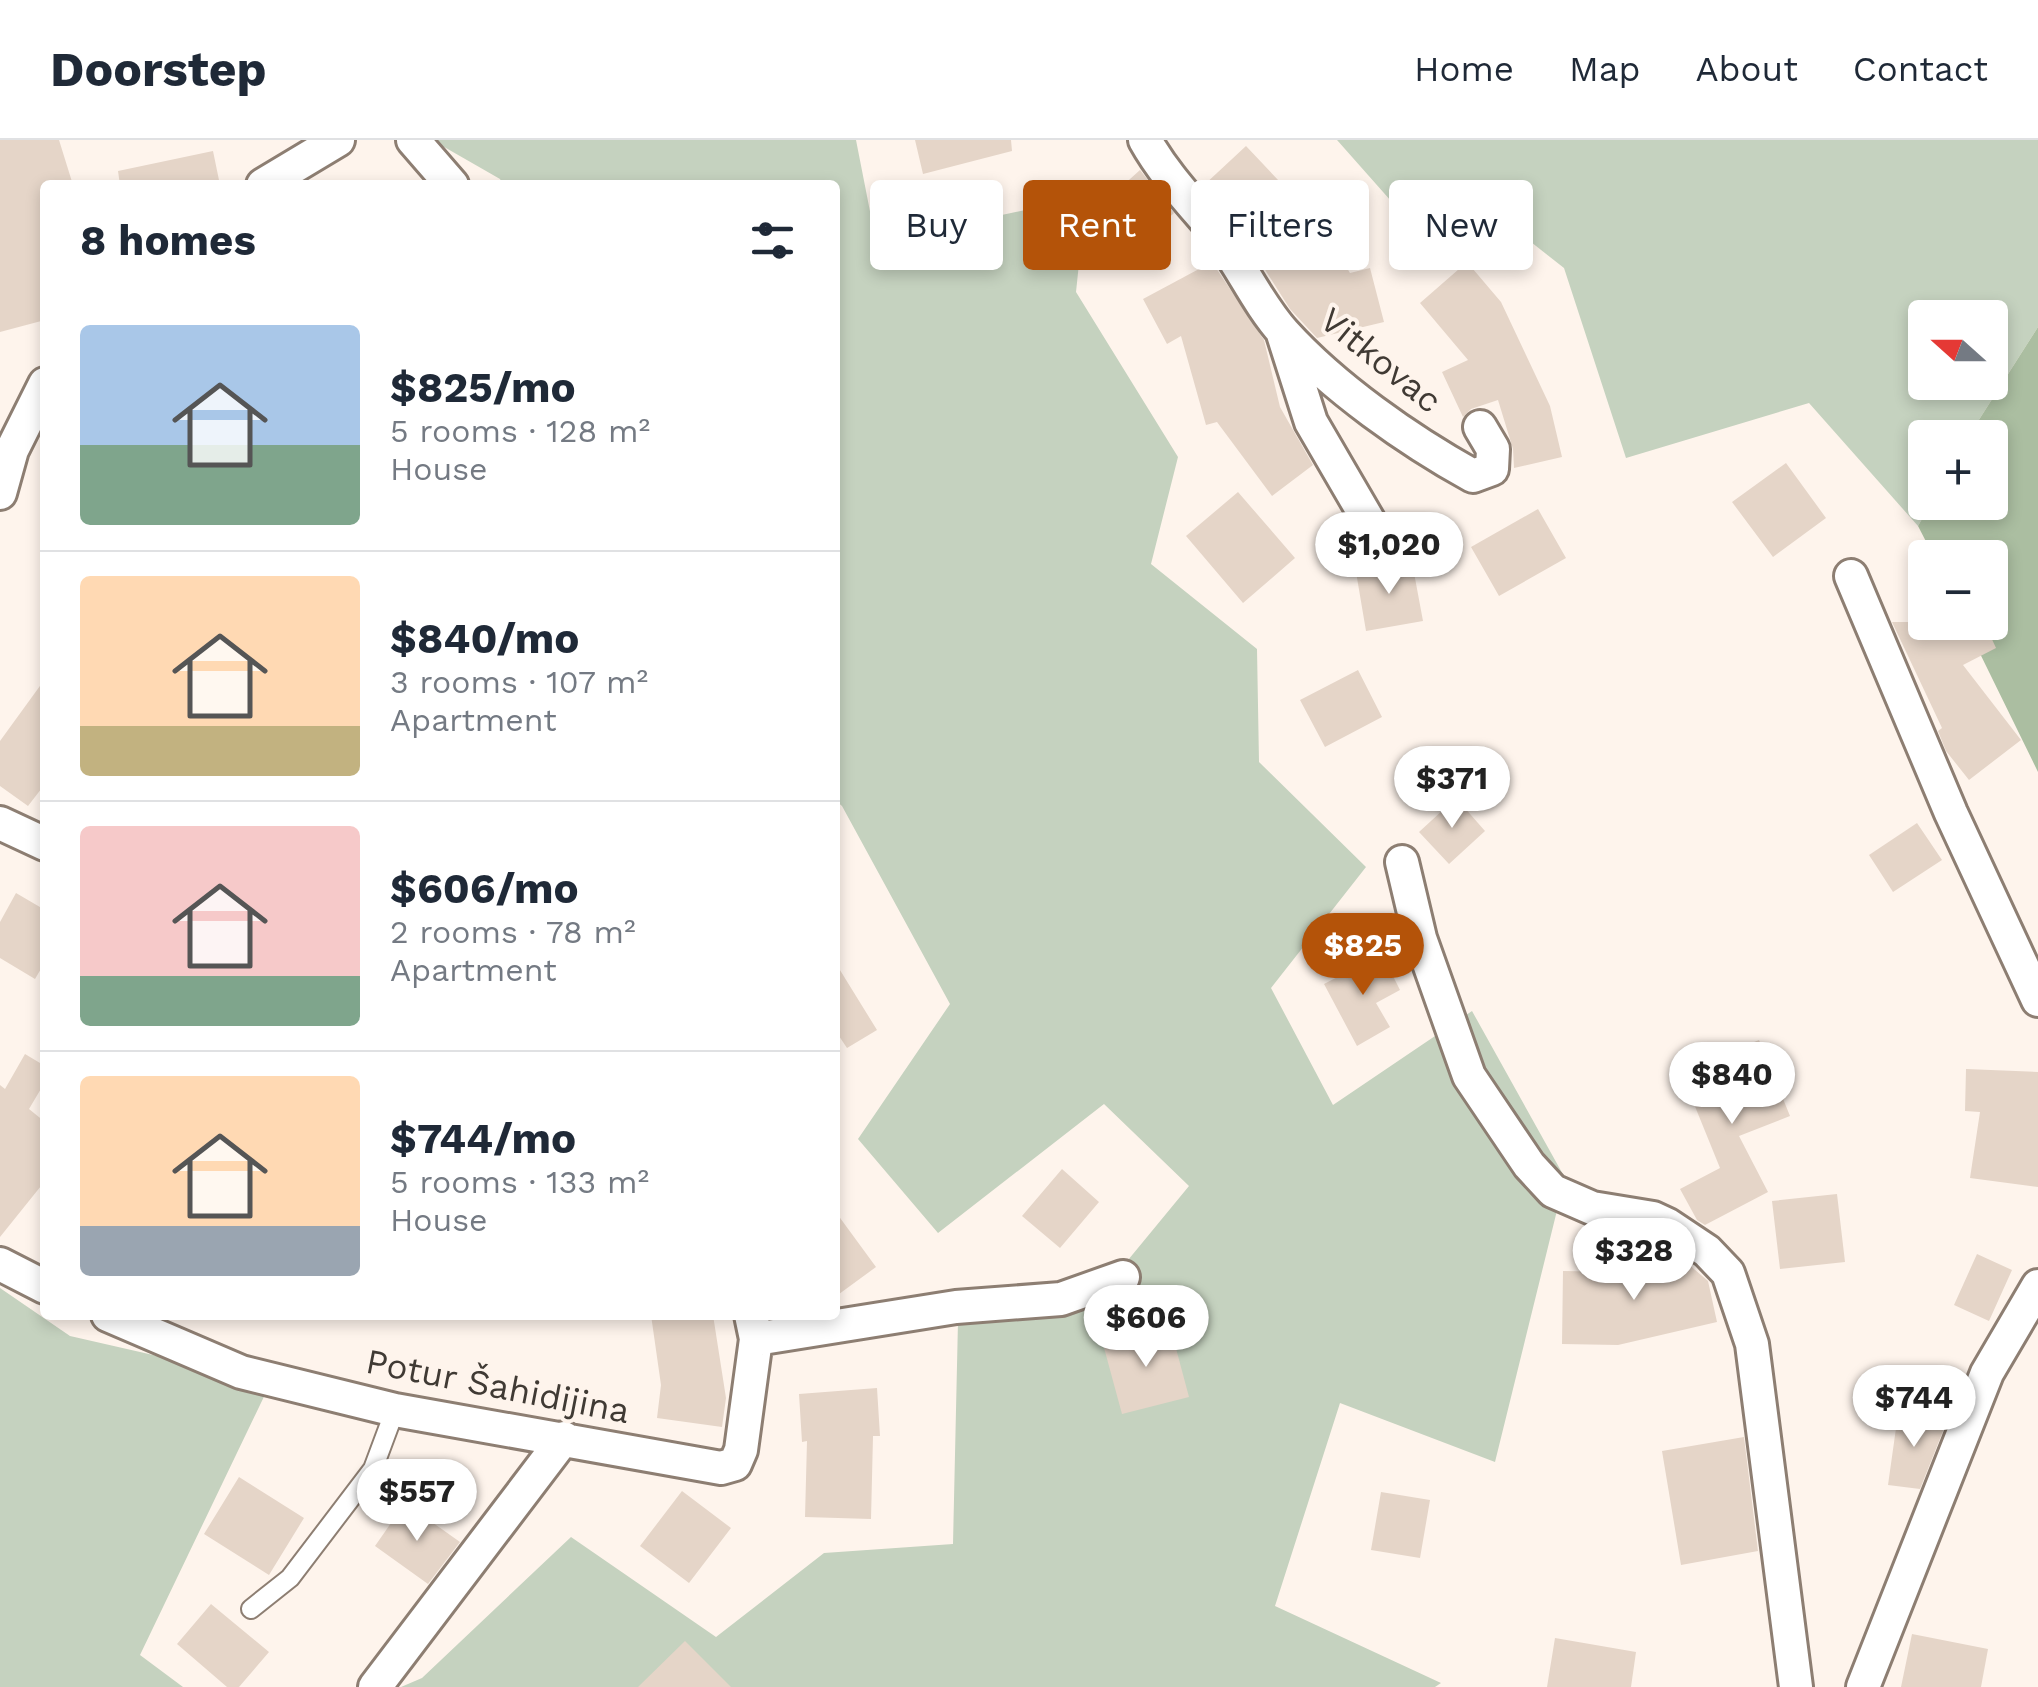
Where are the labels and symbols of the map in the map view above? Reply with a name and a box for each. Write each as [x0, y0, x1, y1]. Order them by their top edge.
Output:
street label: Vitkovac [1312, 298, 1450, 422]
north arrow [1908, 300, 2008, 400]
pin: $1,020 [1308, 512, 1470, 597]
pin: $371 [1393, 746, 1511, 831]
pin: $825 [1304, 913, 1422, 998]
pin: $840 [1673, 1042, 1791, 1127]
pin: $328 [1575, 1218, 1693, 1303]
pin: $606 [1087, 1285, 1205, 1370]
street label: Potur Šahidijina [363, 1340, 633, 1432]
pin: $744 [1855, 1365, 1973, 1450]
pin: $557 [358, 1459, 476, 1544]

